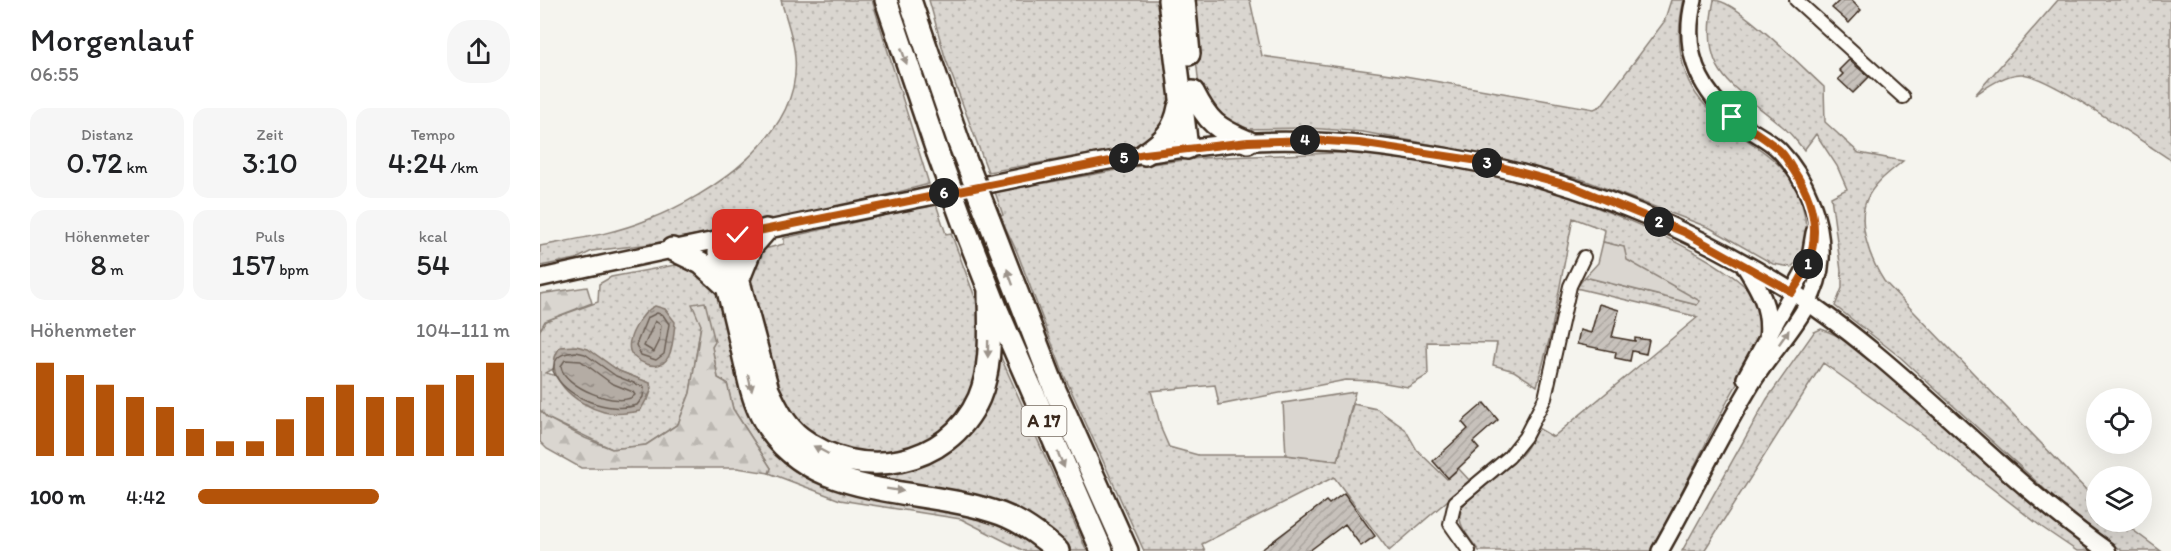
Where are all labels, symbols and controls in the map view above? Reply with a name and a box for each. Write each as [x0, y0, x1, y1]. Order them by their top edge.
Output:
text: Morgenlauf [30, 20, 194, 59]
button: share [447, 20, 510, 83]
one-way arrow [900, 47, 910, 65]
text: 06:55 [30, 62, 79, 86]
pin [1706, 91, 1757, 142]
icon: arrive [1715, 100, 1748, 133]
text: Distanz [81, 125, 133, 144]
text: Zeit [257, 125, 283, 144]
text: Tempo [411, 125, 455, 144]
pin: 4 [1290, 125, 1320, 155]
text: 4 [1300, 130, 1310, 149]
pin: 5 [1109, 143, 1139, 173]
text: 0.72 [66, 144, 123, 181]
text: 3:10 [242, 144, 298, 181]
text: 4:24 [388, 144, 447, 181]
text: 5 [1120, 148, 1128, 167]
pin: 3 [1472, 148, 1502, 178]
text: 3 [1483, 153, 1491, 172]
text: km [123, 158, 148, 177]
text: /km [447, 158, 478, 177]
pin: 6 [929, 178, 959, 208]
text: 6 [940, 183, 948, 202]
pin: 2 [1644, 207, 1674, 237]
pin [712, 209, 763, 260]
text: 2 [1655, 212, 1663, 231]
icon: check [721, 218, 754, 251]
text: Höhenmeter [65, 227, 149, 246]
text: Puls [255, 227, 285, 246]
text: kcal [419, 227, 447, 246]
text: 8 [90, 246, 107, 283]
text: 157 [231, 246, 276, 283]
text: 54 [416, 246, 450, 283]
pin: 1 [1793, 249, 1823, 279]
text: 1 [1804, 254, 1812, 273]
text: m [107, 260, 124, 279]
text: bpm [276, 260, 309, 279]
one-way arrow [1004, 268, 1014, 286]
text: Höhenmeter [30, 318, 136, 342]
text: 104–111 m [416, 318, 510, 342]
one-way arrow [1778, 329, 1790, 345]
one-way arrow [984, 339, 993, 358]
one-way arrow [746, 374, 756, 393]
map controls [2086, 388, 2152, 532]
button: locate [2086, 388, 2152, 454]
road number: A 17 [1022, 406, 1066, 436]
one-way arrow [813, 445, 830, 455]
one-way arrow [1057, 451, 1066, 469]
button: layers [2086, 466, 2152, 532]
text: 100 m [30, 485, 85, 509]
text: 4:42 [126, 485, 165, 509]
one-way arrow [886, 486, 905, 495]

